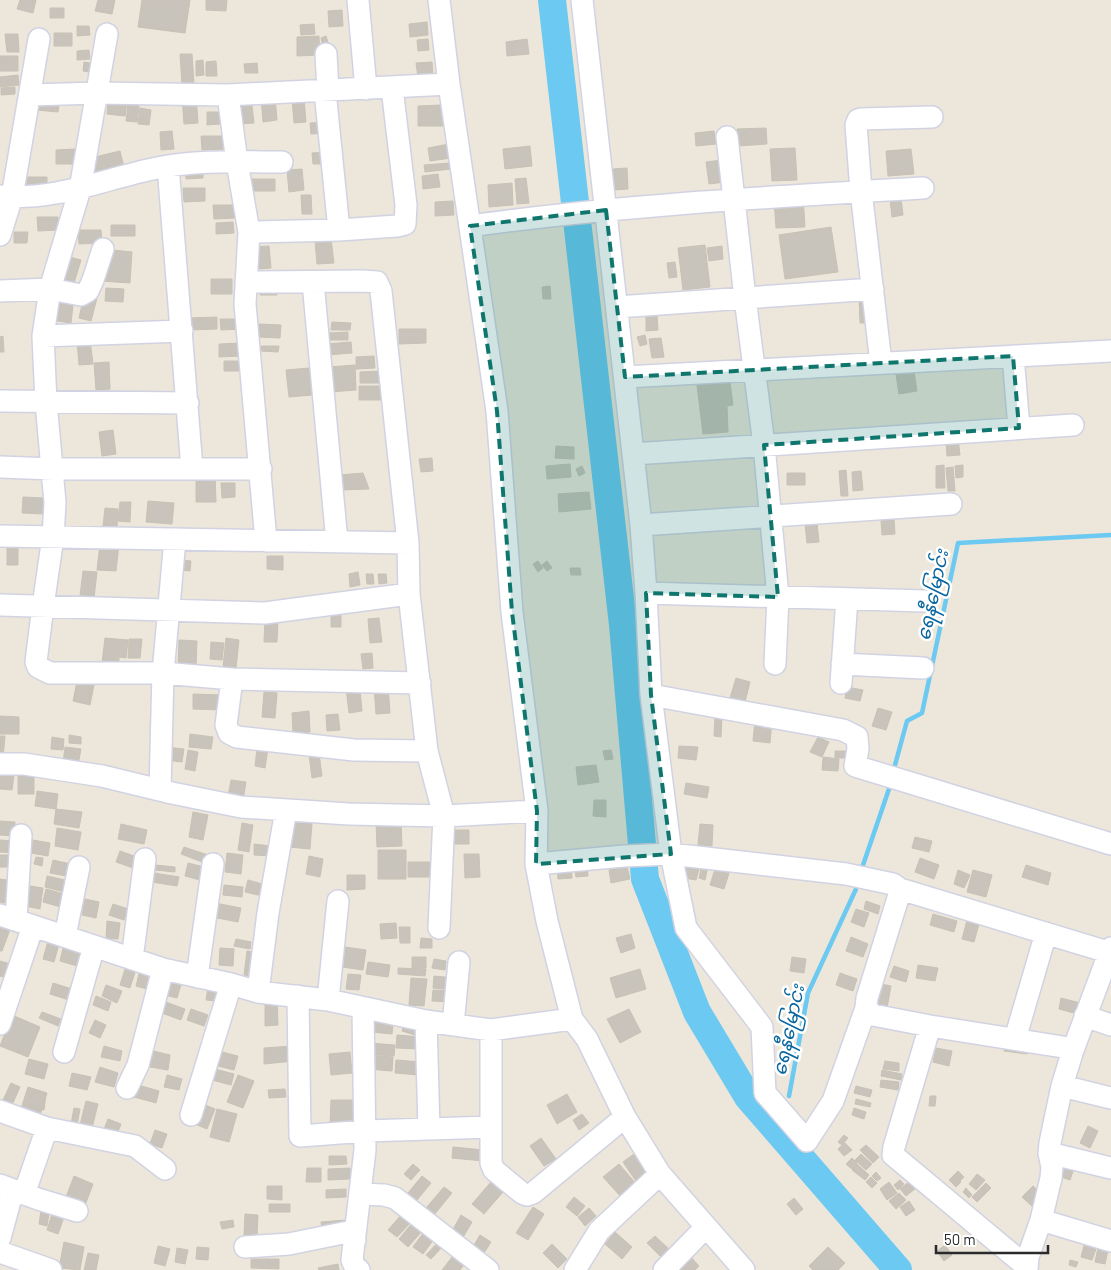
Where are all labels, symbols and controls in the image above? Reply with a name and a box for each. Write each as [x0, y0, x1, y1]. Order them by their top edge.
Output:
water label: ရေနီမြောင်း [910, 546, 958, 643]
water label: ရေနီမြောင်း [766, 981, 814, 1078]
scale bar [936, 1222, 1048, 1254]
text: 50 m [944, 1230, 976, 1248]

